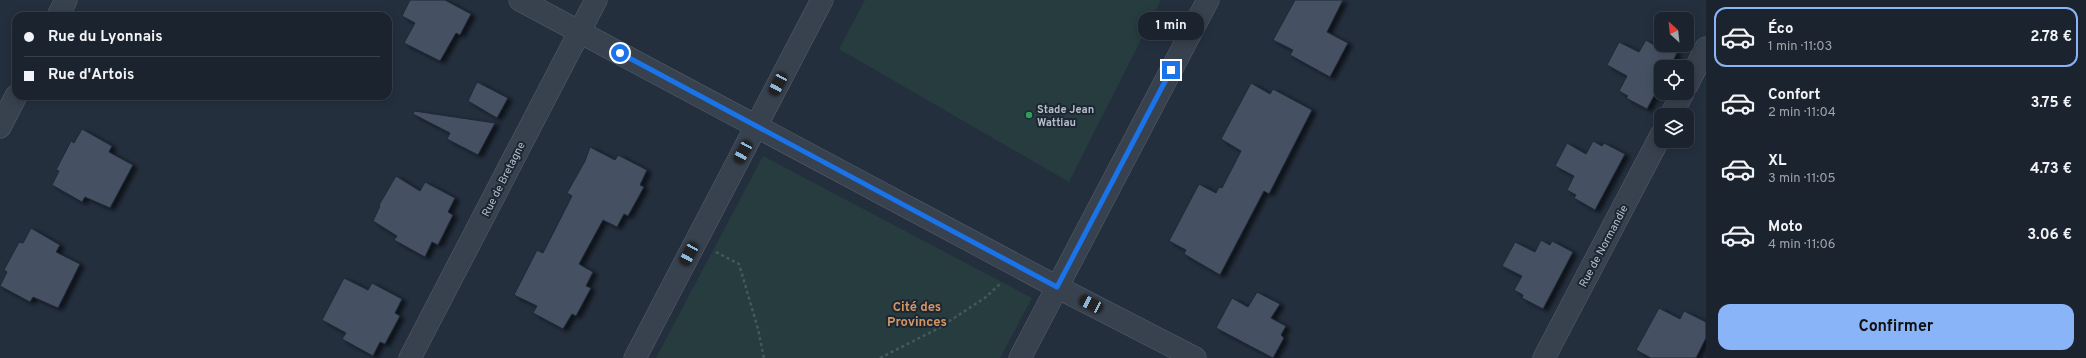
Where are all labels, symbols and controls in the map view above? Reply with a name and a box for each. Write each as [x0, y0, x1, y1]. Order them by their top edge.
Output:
callout: 1 min [1138, 12, 1204, 40]
north arrow [1654, 12, 1694, 52]
map controls [1654, 12, 1694, 148]
text: 1 min [1155, 18, 1187, 34]
icon: car [1720, 19, 1756, 55]
text: Éco [1768, 20, 1793, 39]
text: Rue du Lyonnais [48, 28, 163, 47]
text: 2.78 € [2030, 28, 2072, 47]
text: 1 min · 11:03 [1768, 39, 1832, 55]
route start [611, 44, 629, 62]
button: locate [1654, 60, 1694, 100]
route end [1162, 61, 1180, 79]
text: Rue d'Artois [48, 66, 134, 85]
car [767, 71, 789, 97]
icon: car [1720, 85, 1756, 121]
text: Confort [1768, 86, 1820, 105]
text: 3.75 € [2030, 94, 2072, 113]
place label: Stade Jean Wattiau [1037, 103, 1094, 130]
text: 2 min · 11:04 [1768, 105, 1836, 121]
button: layers [1654, 108, 1694, 148]
marker: Stade Jean Wattiau [1024, 110, 1034, 120]
car [732, 139, 754, 165]
street label: Rue de Bretagne [479, 140, 529, 219]
icon: car [1720, 151, 1756, 187]
text: XL [1768, 152, 1786, 171]
text: 4.73 € [2030, 160, 2072, 179]
text: 3 min · 11:05 [1768, 171, 1836, 187]
street label: Rue de Normandie [1576, 203, 1631, 290]
icon: car [1720, 217, 1756, 253]
text: Moto [1768, 218, 1803, 237]
text: 3.06 € [2027, 226, 2072, 245]
text: 4 min · 11:06 [1768, 237, 1836, 253]
car [678, 241, 700, 267]
car [1078, 293, 1104, 315]
district label: Cité des Provinces [887, 300, 947, 331]
button: Confirmer [1718, 304, 2074, 350]

